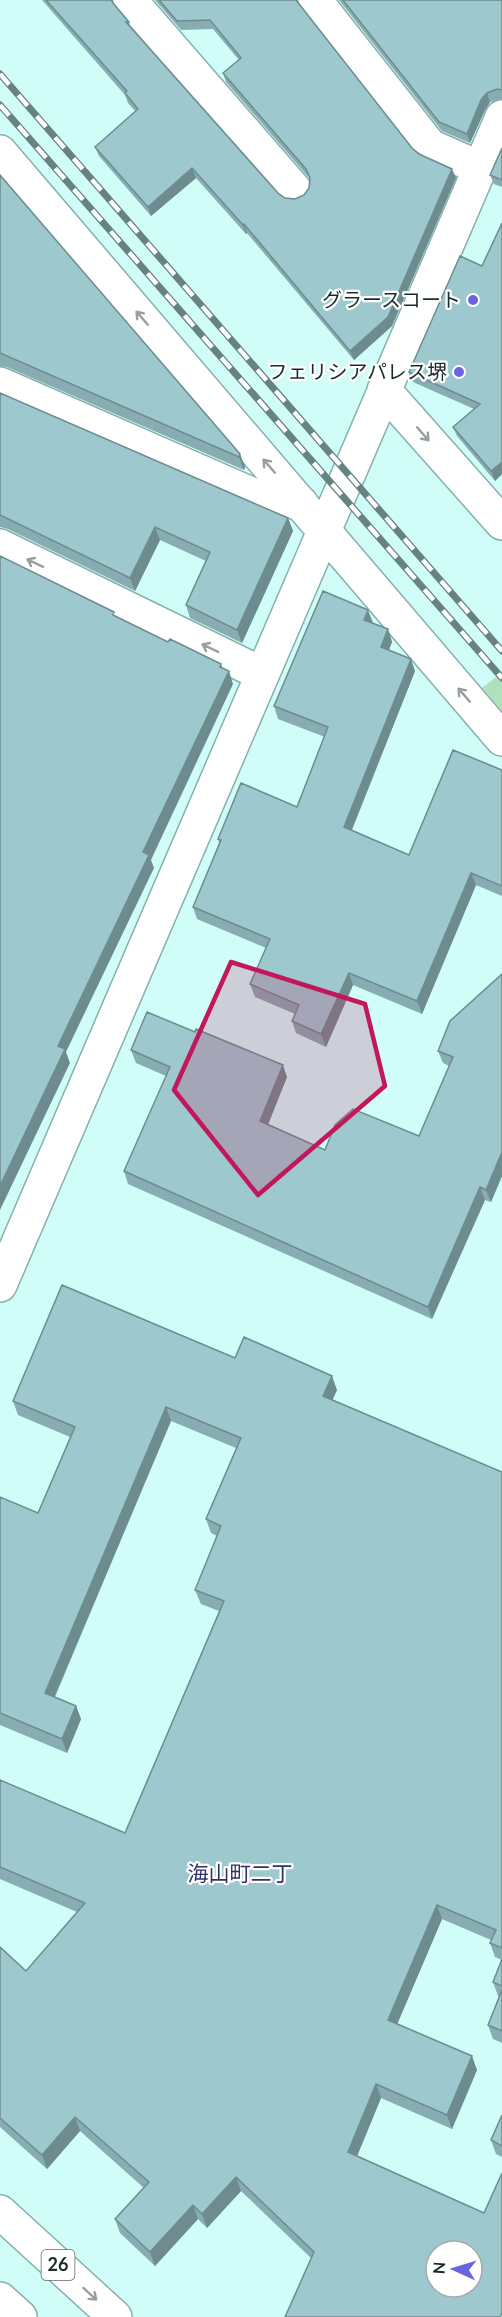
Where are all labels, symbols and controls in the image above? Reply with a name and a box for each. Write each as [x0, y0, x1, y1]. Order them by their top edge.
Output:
place label: グラースコート [322, 287, 461, 311]
marker: グラースコート [466, 293, 480, 307]
one-way arrow [136, 310, 149, 326]
place label: フェリシアパレス堺 [267, 359, 447, 383]
marker: フェリシアパレス堺 [452, 365, 466, 379]
one-way arrow [416, 426, 430, 441]
one-way arrow [263, 458, 276, 474]
one-way arrow [26, 556, 44, 568]
one-way arrow [201, 642, 219, 654]
one-way arrow [457, 688, 471, 703]
district label: 海山町二丁 [188, 1860, 293, 1885]
north arrow [424, 2239, 484, 2299]
road number: 26 [42, 2250, 74, 2280]
text: N [429, 2261, 448, 2275]
one-way arrow [82, 2287, 97, 2301]

